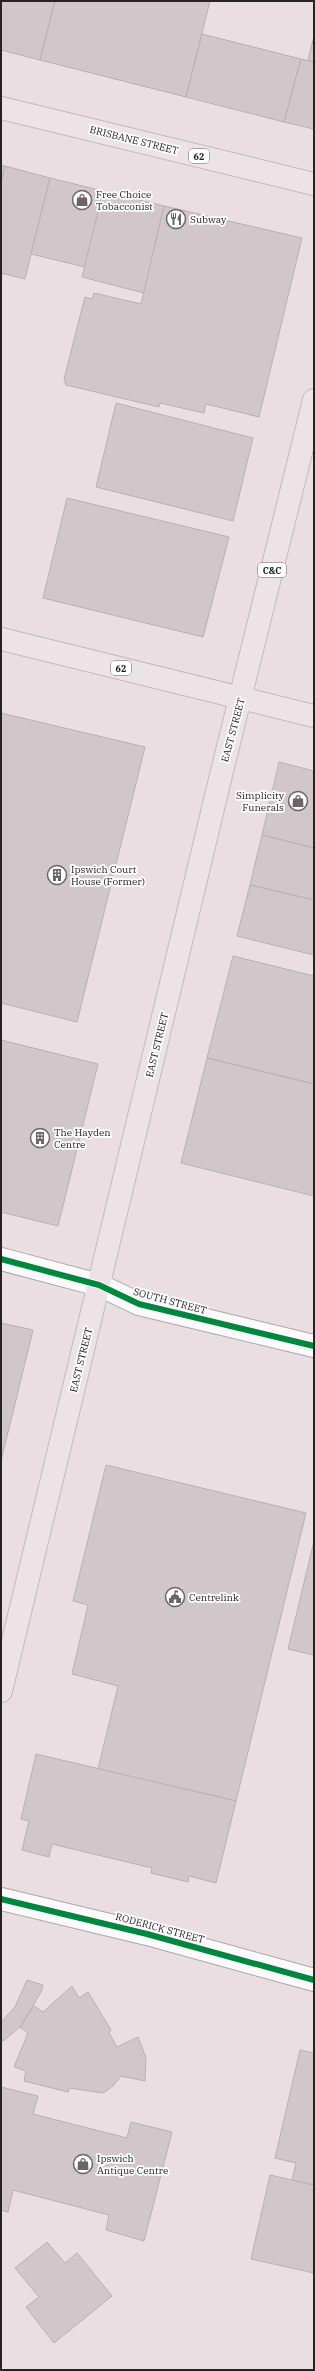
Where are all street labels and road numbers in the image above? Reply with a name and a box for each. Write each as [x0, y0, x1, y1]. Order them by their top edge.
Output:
street label: BRISBANE STREET [88, 123, 180, 157]
road number: 62 [189, 149, 209, 163]
road number: C&C [258, 563, 286, 577]
road number: 62 [111, 661, 131, 675]
street label: EAST STREET [218, 696, 248, 764]
street label: EAST STREET [143, 1011, 171, 1079]
street label: SOUTH STREET [132, 1285, 209, 1317]
street label: EAST STREET [67, 1326, 95, 1394]
street label: RODERICK STREET [114, 1910, 206, 1946]

